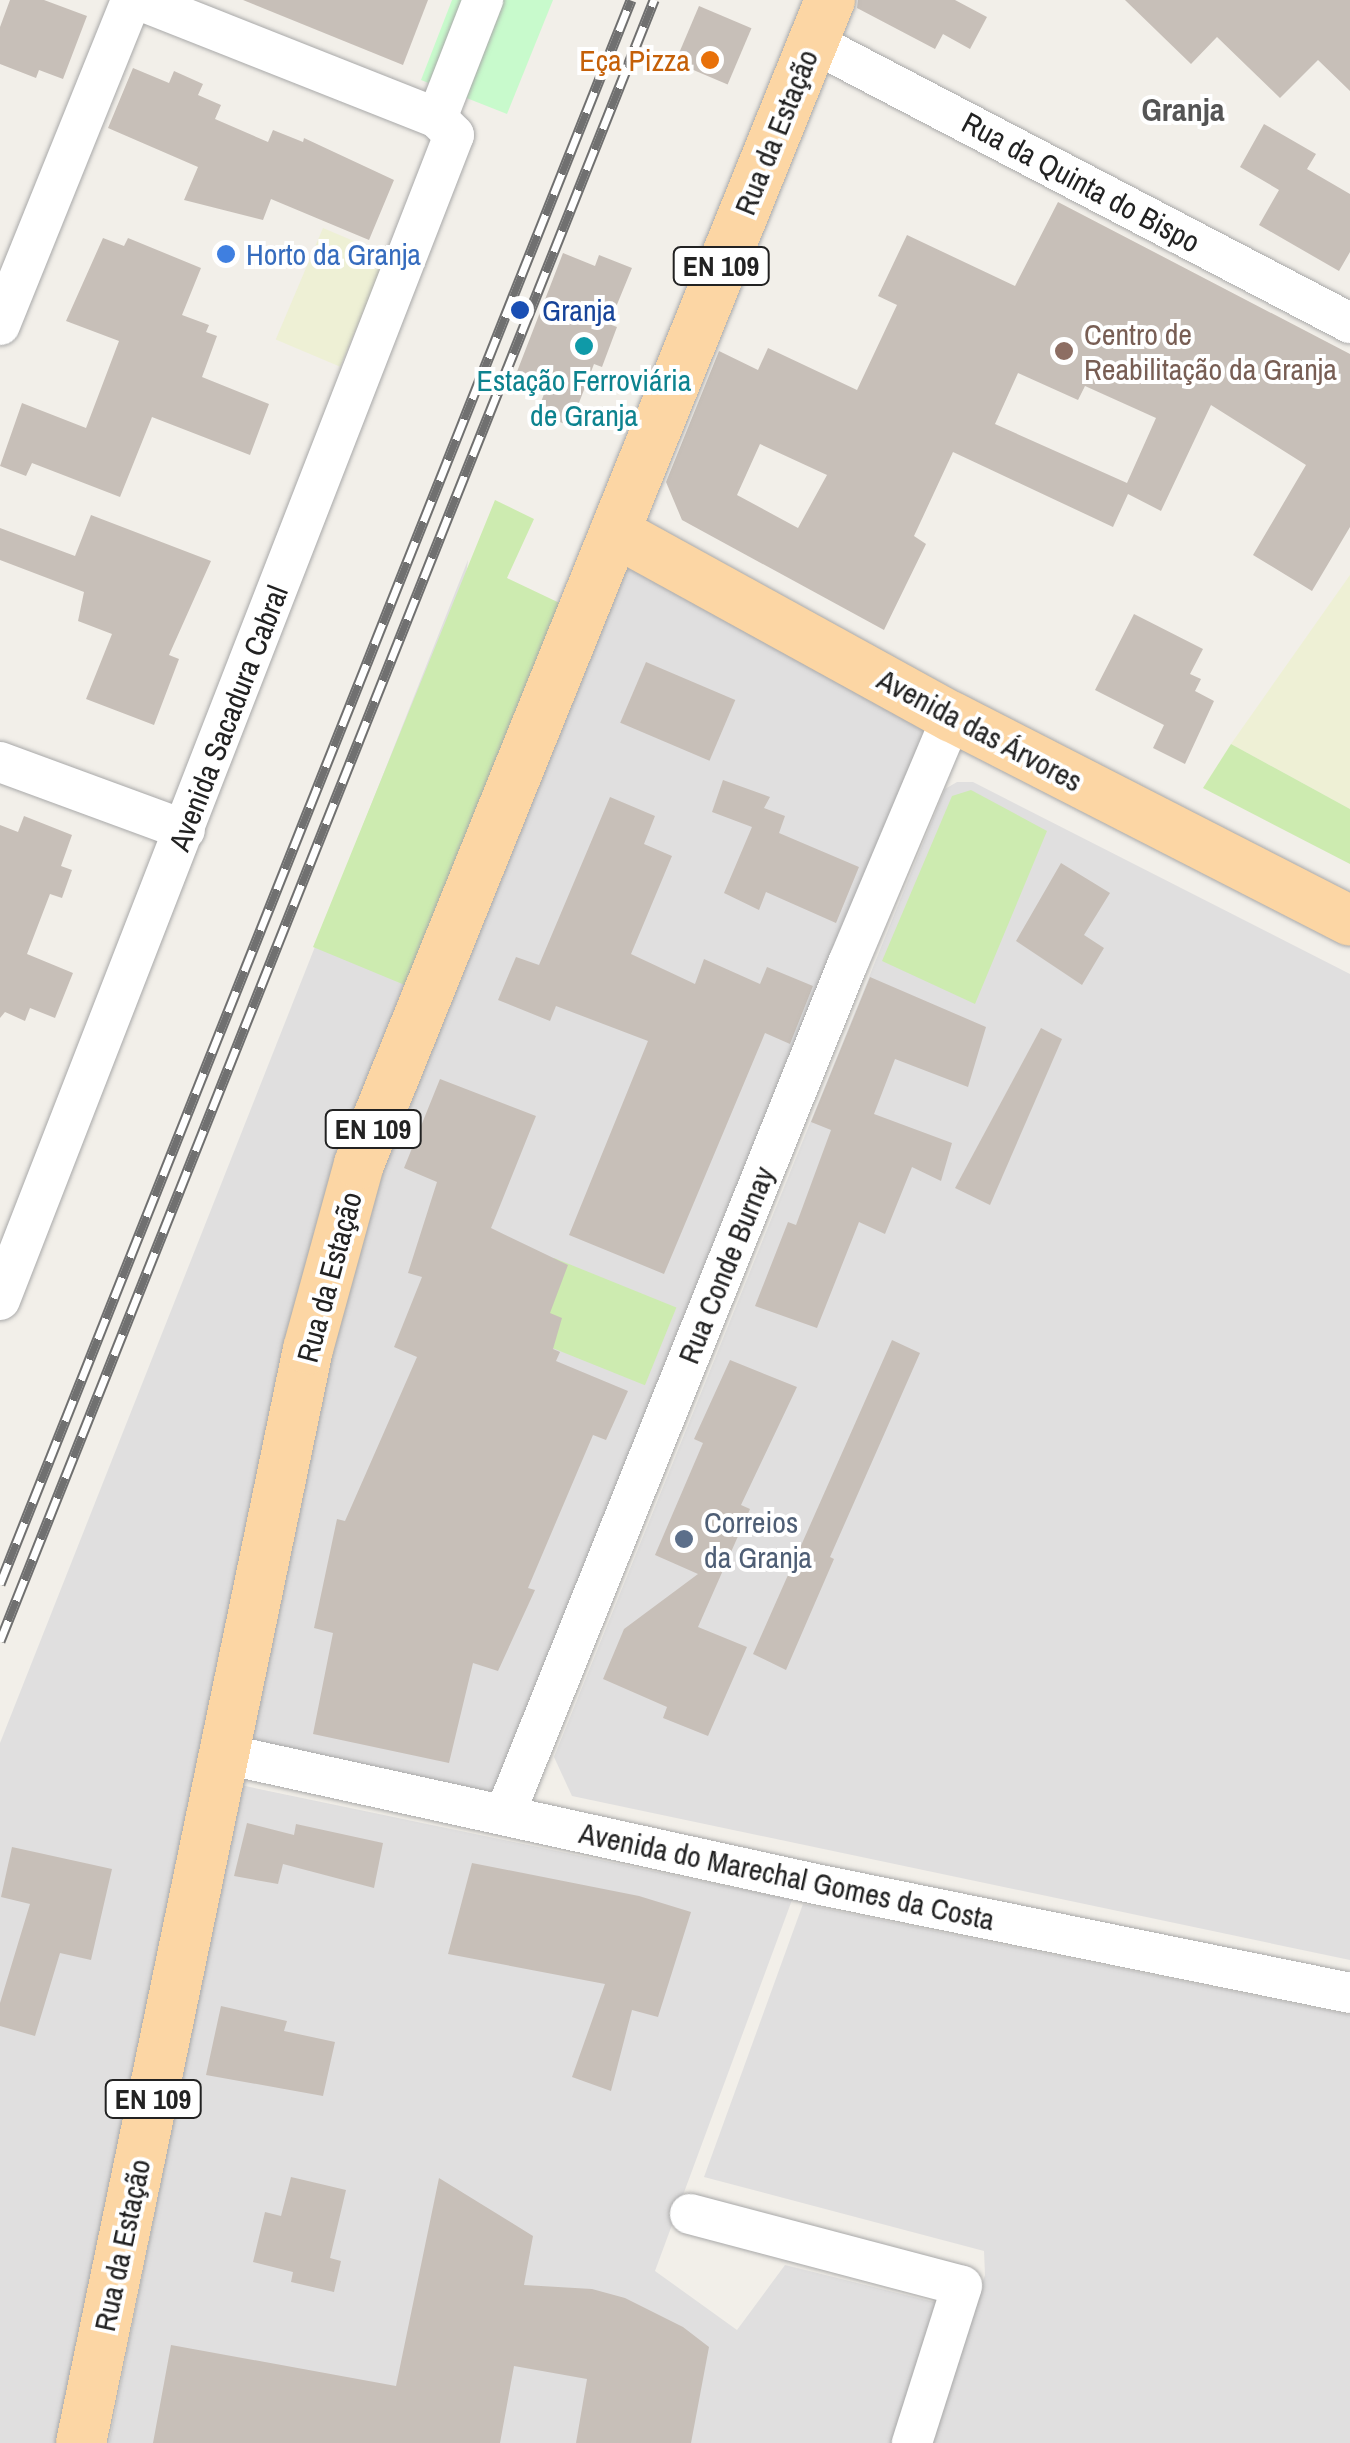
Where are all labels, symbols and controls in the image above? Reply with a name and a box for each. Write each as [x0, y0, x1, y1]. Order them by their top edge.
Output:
place label: Eça Pizza [579, 42, 690, 78]
street label: Rua da Estação [727, 44, 825, 220]
marker: Eça Pizza [699, 49, 721, 71]
district label: Granja [1141, 91, 1225, 129]
street label: Rua da Quinta do Bispo [956, 104, 1206, 260]
place label: Horto da Granja [246, 236, 421, 272]
marker: Horto da Granja [215, 243, 237, 265]
road number: EN 109 [671, 243, 771, 289]
place label: Granja [542, 292, 616, 328]
marker: Granja [507, 297, 533, 323]
place label: Centro de Reabilitação da Granja [1084, 316, 1337, 386]
marker: Estação Ferroviária de Granja [573, 335, 595, 357]
marker: Centro de Reabilitação da Granja [1053, 340, 1075, 362]
place label: Estação Ferroviária de Granja [477, 362, 691, 432]
street label: Avenida Sacadura Cabral [161, 580, 295, 856]
street label: Avenida das Árvores [871, 661, 1089, 799]
road number: EN 109 [323, 1106, 423, 1152]
street label: Rua Conde Burnay [670, 1161, 782, 1369]
street label: Rua da Estação [289, 1188, 369, 1366]
place label: Correios da Granja [704, 1504, 812, 1574]
marker: Correios da Granja [673, 1528, 695, 1550]
street label: Avenida do Marechal Gomes da Costa [576, 1814, 998, 1938]
road number: EN 109 [103, 2076, 203, 2122]
street label: Rua da Estação [86, 2156, 158, 2334]

